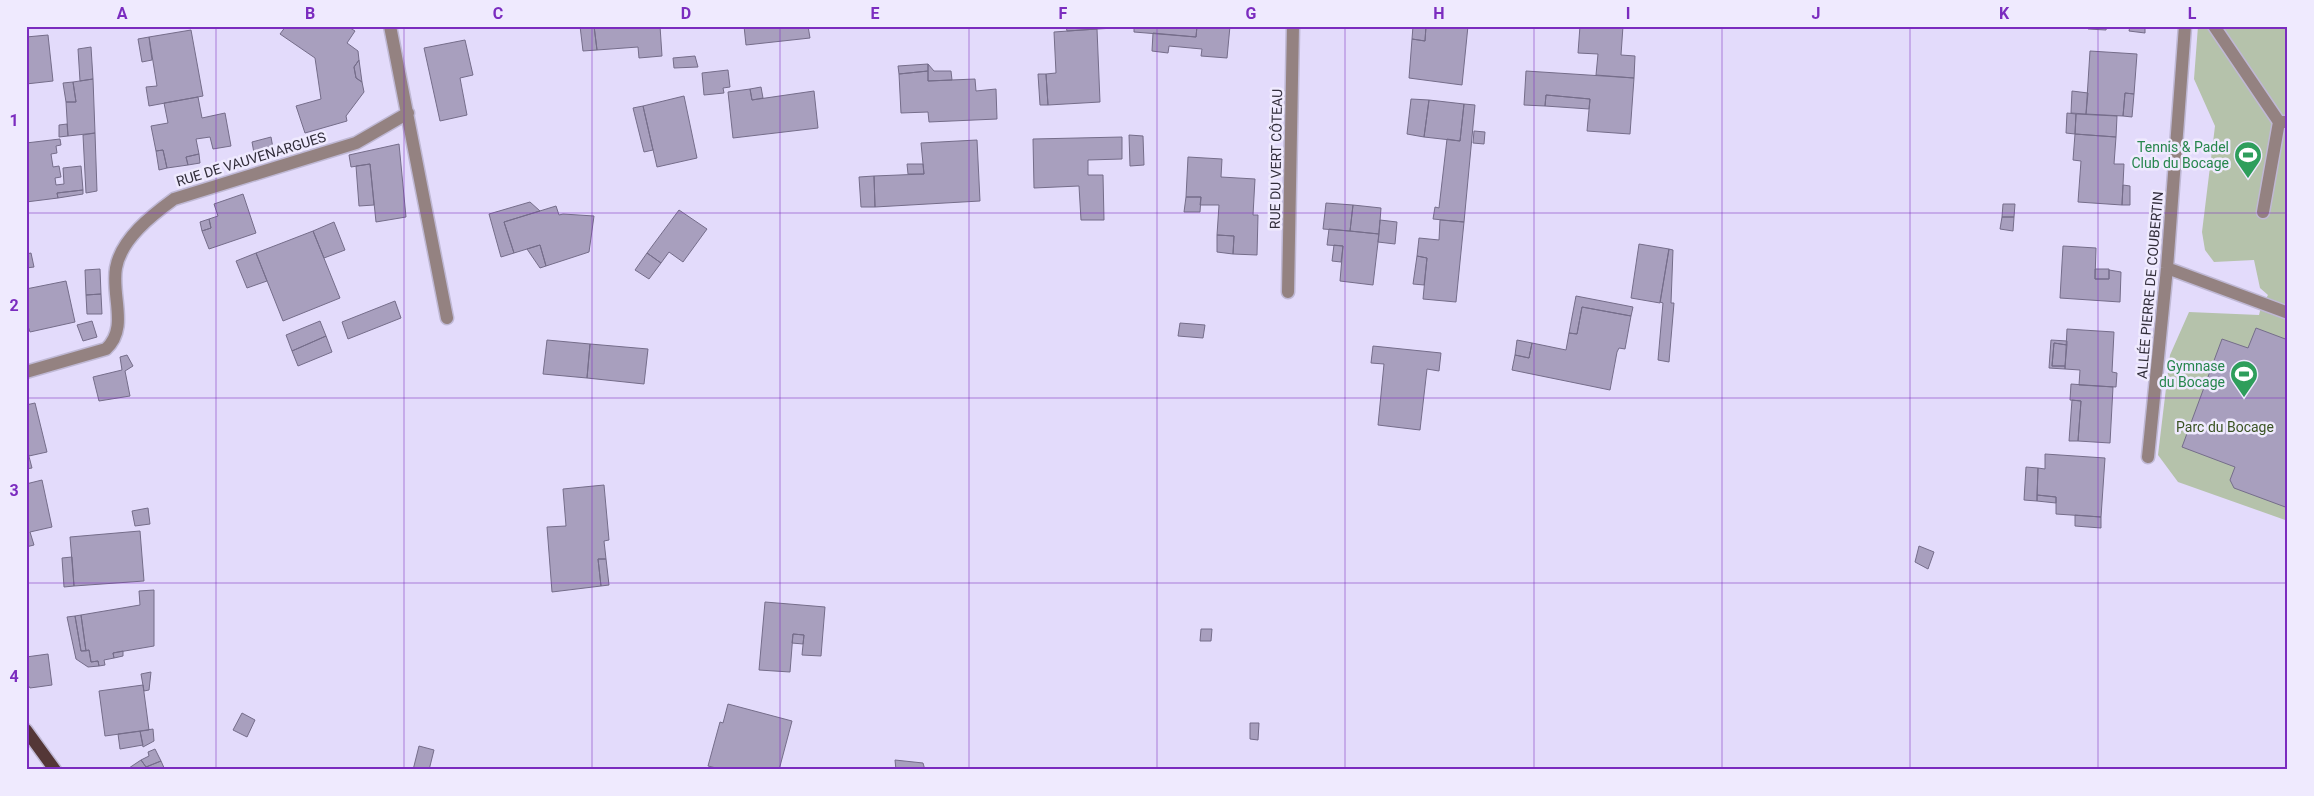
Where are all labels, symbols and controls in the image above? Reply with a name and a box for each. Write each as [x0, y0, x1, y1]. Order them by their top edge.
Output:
text: A [117, 4, 128, 23]
text: B [305, 4, 315, 23]
text: C [493, 4, 503, 23]
text: D [681, 4, 691, 23]
text: E [871, 4, 880, 23]
text: F [1059, 4, 1068, 23]
text: G [1246, 4, 1257, 23]
text: H [1433, 4, 1445, 23]
text: I [1626, 4, 1630, 23]
text: J [1812, 4, 1820, 23]
text: K [1999, 4, 2010, 23]
text: L [2188, 4, 2197, 23]
street label: RUE DU VERT CÔTEAU [1266, 89, 1285, 229]
text: 1 [9, 111, 19, 130]
street label: RUE DE VAUVENARGUES [174, 129, 328, 189]
place label: Tennis & Padel Club du Bocage [2131, 139, 2229, 171]
sports icon: Tennis & Padel Club du Bocage [2233, 140, 2263, 179]
street label: ALLÉE PIERRE DE COUBERTIN [2133, 190, 2166, 379]
text: 2 [9, 296, 19, 315]
place label: Gymnase du Bocage [2159, 358, 2225, 390]
sports icon: Gymnase du Bocage [2229, 359, 2259, 398]
park label: Parc du Bocage [2176, 419, 2274, 435]
text: 3 [9, 481, 19, 500]
text: 4 [9, 667, 19, 686]

